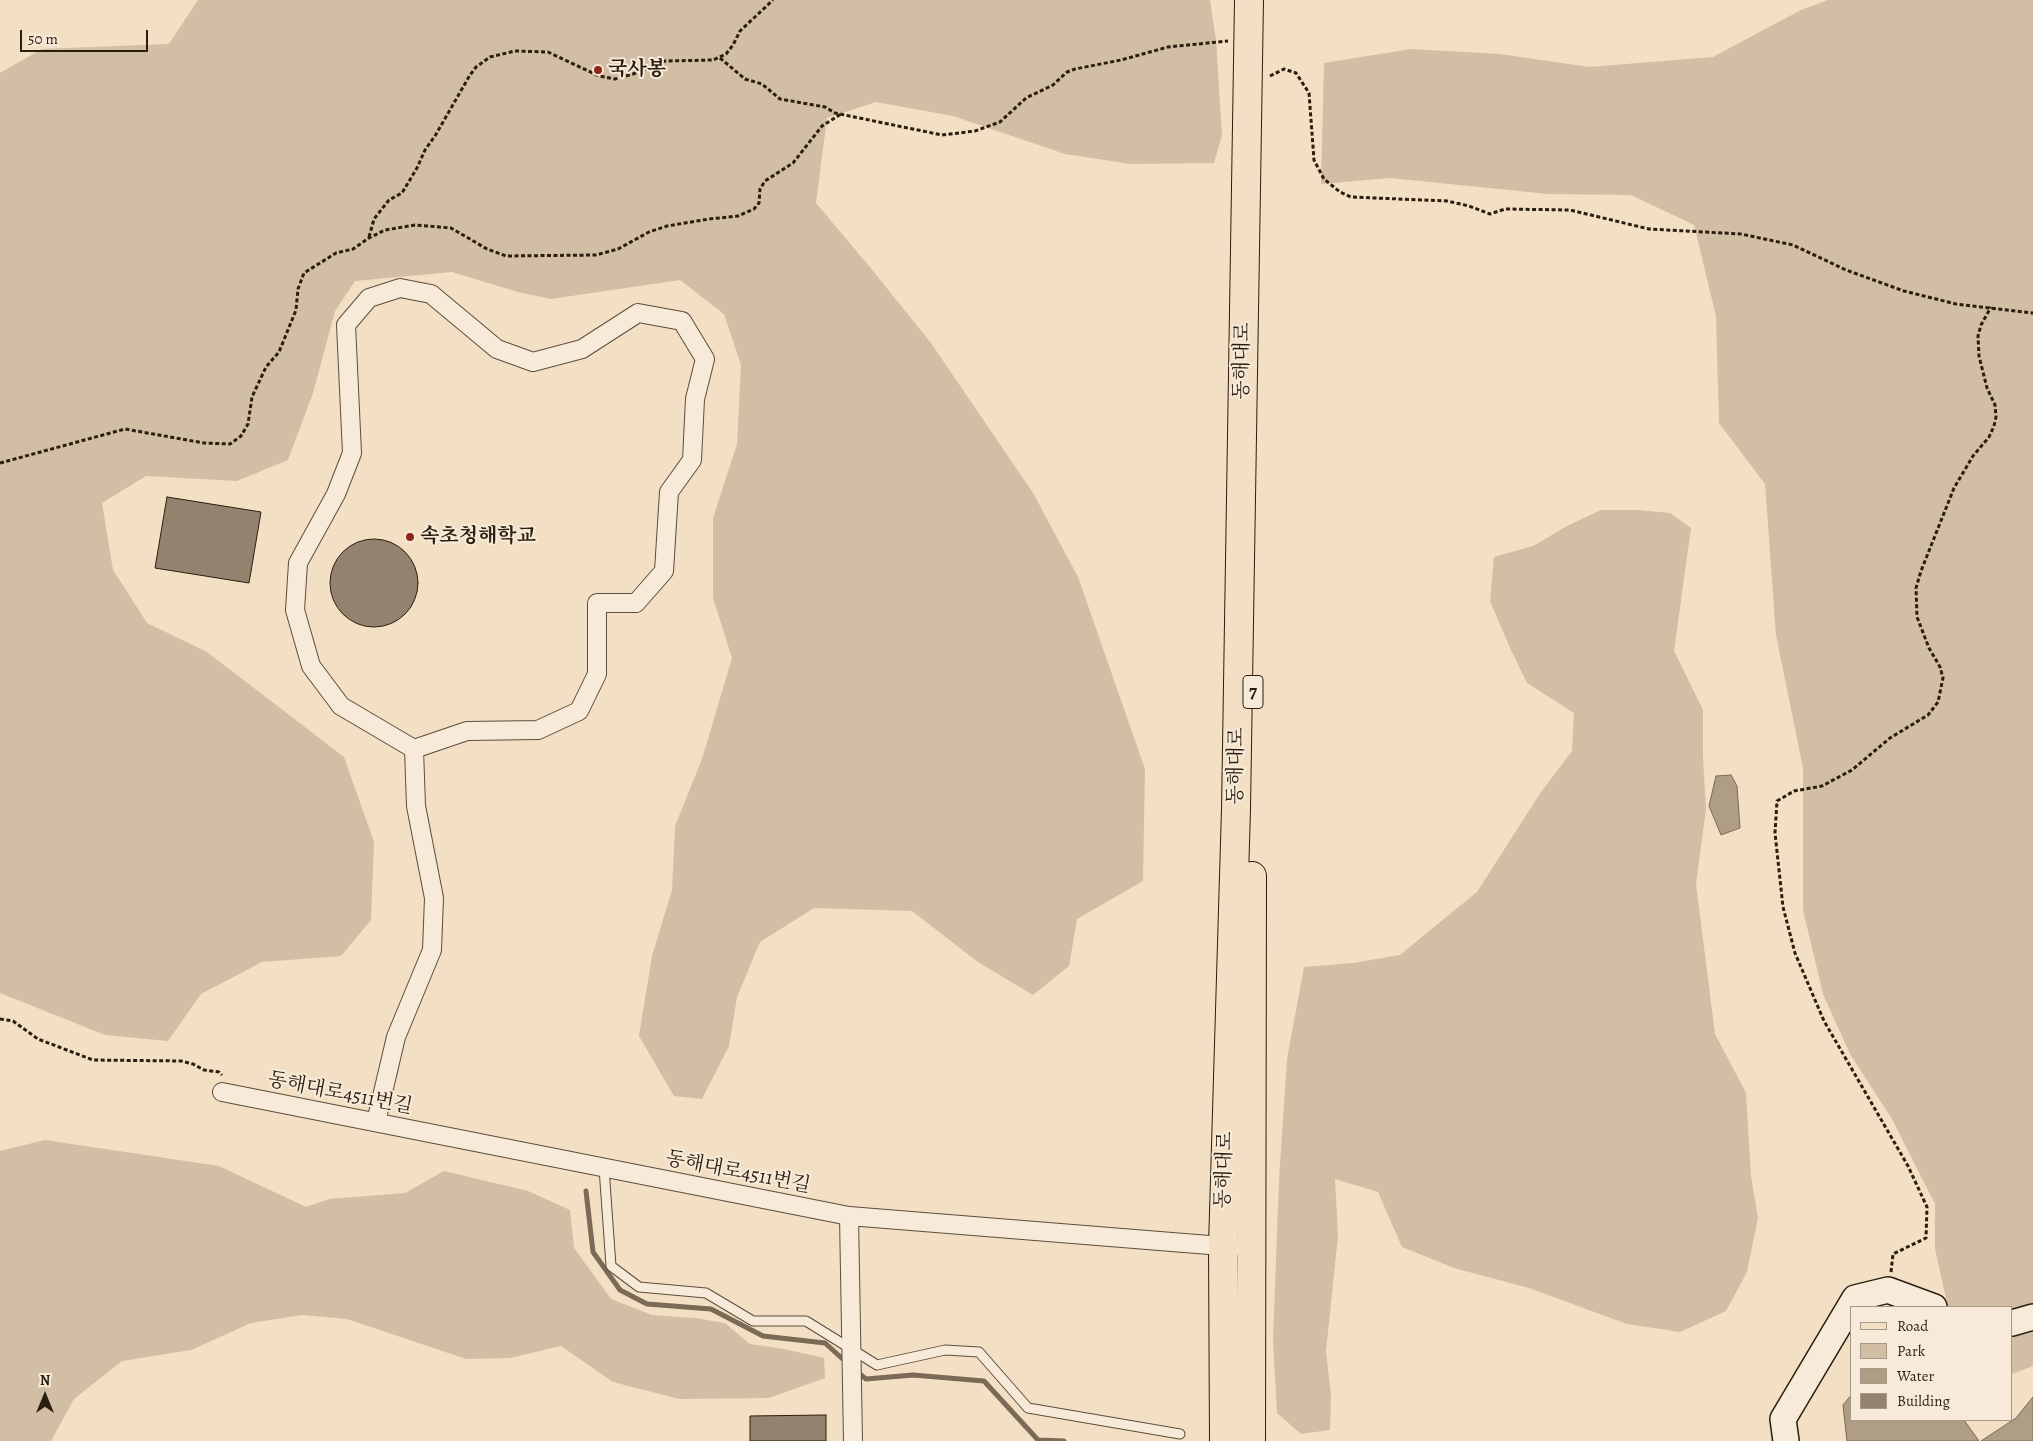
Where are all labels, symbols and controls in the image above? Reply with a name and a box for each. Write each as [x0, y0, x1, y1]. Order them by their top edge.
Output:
scale bar [22, 20, 150, 52]
text: 50 m [28, 29, 58, 49]
place label: 국사봉 [608, 58, 666, 82]
marker: 국사봉 [592, 64, 604, 76]
street label: 동해대로 [1230, 322, 1256, 400]
place label: 속초청해학교 [420, 525, 536, 549]
marker: 속초청해학교 [404, 531, 416, 543]
road number: 7 [1243, 676, 1263, 709]
street label: 동해대로 [1224, 727, 1250, 805]
street label: 동해대로4511번길 [265, 1068, 415, 1120]
street label: 동해대로 [1212, 1131, 1238, 1209]
street label: 동해대로4511번길 [663, 1147, 813, 1199]
legend [1850, 1306, 2013, 1421]
text: Road [1897, 1316, 1928, 1336]
text: Park [1897, 1341, 1925, 1361]
text: Water [1897, 1366, 1934, 1386]
north arrow [20, 1371, 70, 1421]
text: N [40, 1371, 50, 1390]
text: Building [1897, 1391, 1950, 1411]

